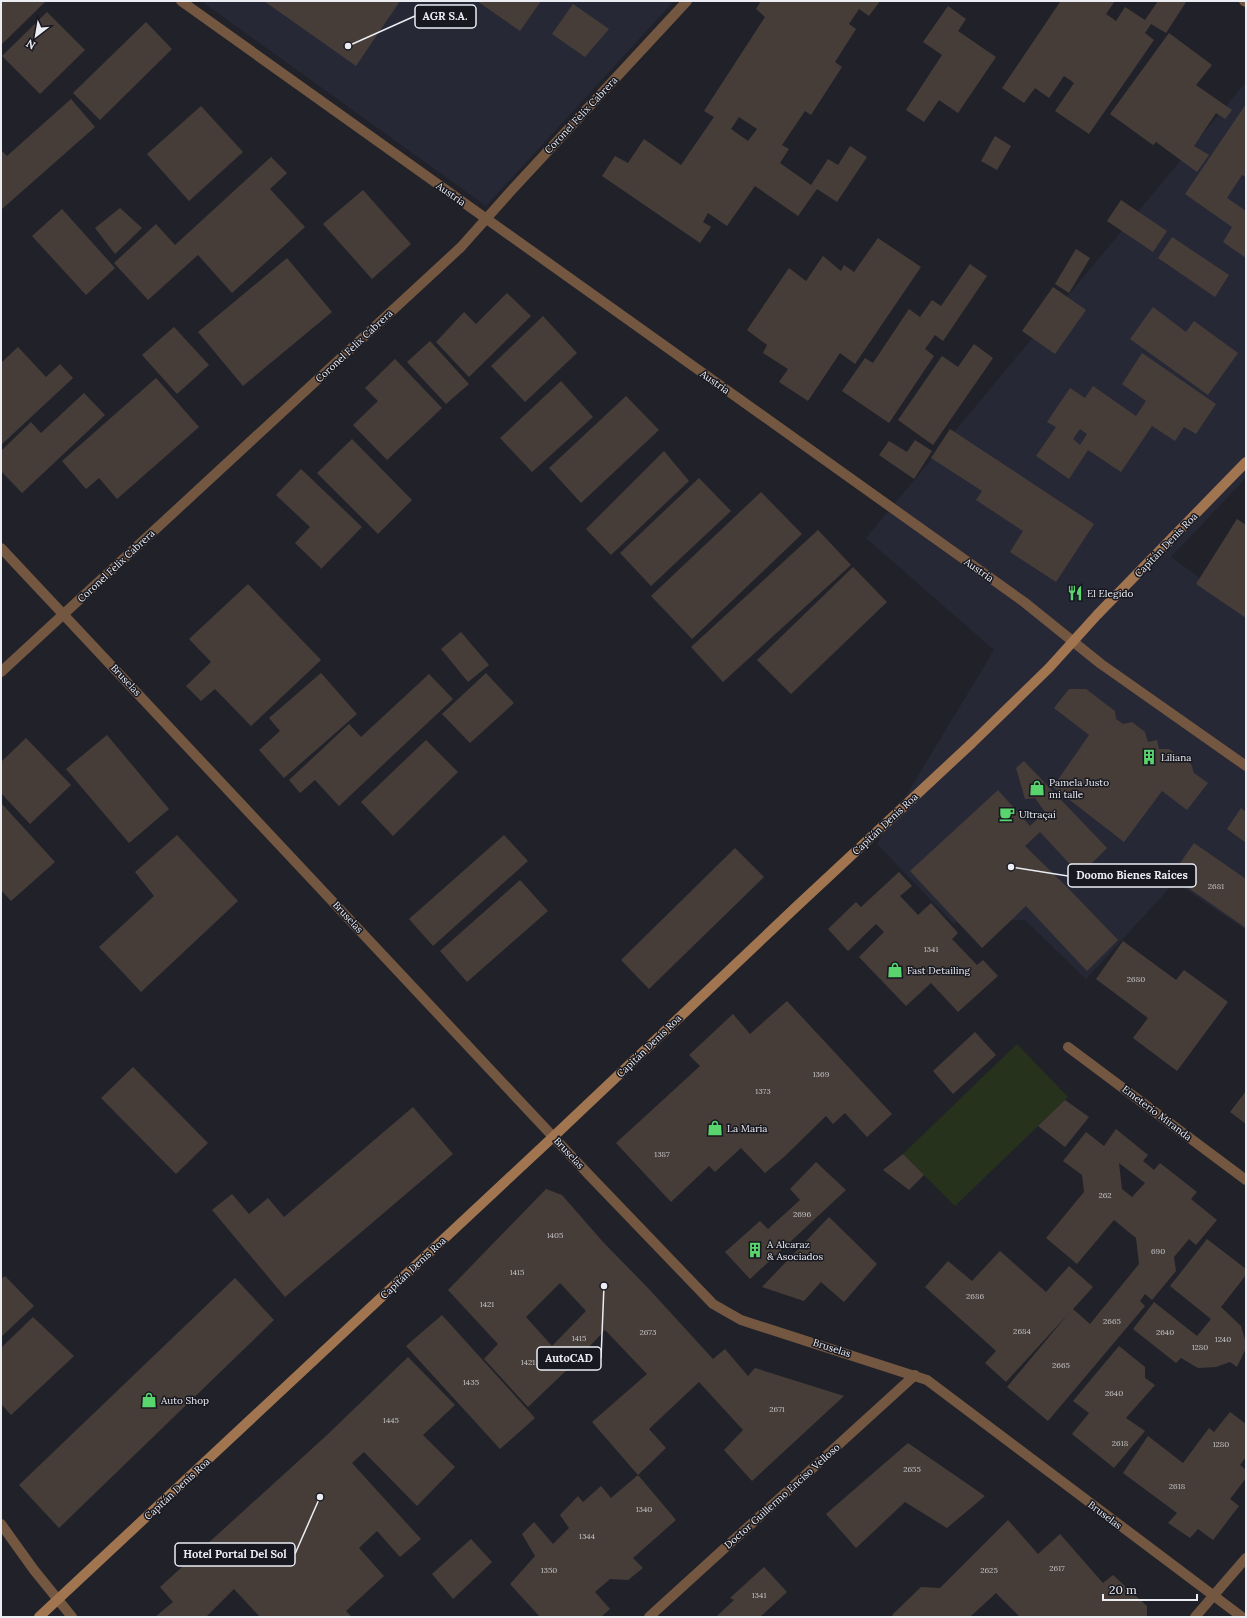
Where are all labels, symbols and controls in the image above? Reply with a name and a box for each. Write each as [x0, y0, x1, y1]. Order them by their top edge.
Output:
callout: AGR S.A. [415, 5, 476, 28]
text: AGR S.A. [423, 9, 468, 23]
north arrow [16, 16, 56, 56]
text: N [23, 36, 38, 53]
street label: Coronel Felix Cabrera [542, 74, 620, 156]
street label: Austria [433, 179, 468, 209]
street label: Coronel Felix Cabrera [313, 307, 395, 385]
street label: Austria [697, 367, 732, 397]
street label: Capitán Denis Roa [1132, 510, 1200, 580]
street label: Coronel Felix Cabrera [75, 527, 157, 605]
street label: Austria [961, 555, 996, 585]
restaurant icon: El Elegido [1066, 584, 1084, 602]
place label: El Elegido [1087, 587, 1133, 600]
street label: Bruselas [108, 661, 144, 699]
building icon: Liliana [1140, 748, 1158, 766]
place label: Liliana [1161, 751, 1192, 764]
place label: Pamela Justo mi talle [1049, 776, 1109, 801]
shop icon: Pamela Justo mi talle [1028, 779, 1046, 797]
street label: Capitán Denis Roa [849, 790, 921, 858]
cafe icon: Ultraçaí [998, 805, 1016, 823]
place label: Ultraçaí [1019, 808, 1056, 821]
callout: Doomo Bienes Raices [1068, 864, 1196, 887]
text: Doomo Bienes Raices [1076, 868, 1188, 882]
house number: 2681 [1208, 881, 1224, 891]
street label: Bruselas [330, 898, 366, 936]
house number: 1341 [924, 944, 938, 954]
shop icon: Fast Detailing [886, 961, 904, 979]
place label: Fast Detailing [907, 964, 971, 977]
house number: 2680 [1127, 974, 1145, 984]
street label: Capitán Denis Roa [614, 1012, 684, 1080]
house number: 1369 [813, 1069, 830, 1079]
street label: Emeterio Miranda [1120, 1083, 1194, 1143]
house number: 1373 [755, 1086, 771, 1096]
shop icon: La Maria [706, 1119, 724, 1137]
place label: La Maria [727, 1122, 767, 1135]
street label: Bruselas [551, 1134, 587, 1172]
house number: 1387 [654, 1149, 670, 1159]
house number: 262 [1098, 1190, 1112, 1200]
house number: 2696 [793, 1209, 811, 1219]
house number: 1405 [547, 1230, 563, 1240]
street label: Capitán Denis Roa [377, 1234, 449, 1302]
place label: A Alcaraz & Asociados [766, 1238, 823, 1263]
building icon: A Alcaraz & Asociados [746, 1241, 764, 1259]
house number: 690 [1151, 1246, 1165, 1256]
house number: 1415 [510, 1267, 524, 1277]
house number: 2686 [966, 1291, 984, 1301]
house number: 1421 [480, 1299, 494, 1309]
house number: 2665 [1103, 1316, 1121, 1326]
house number: 2684 [1013, 1326, 1032, 1336]
house number: 2673 [639, 1327, 657, 1337]
house number: 2640 [1156, 1327, 1174, 1337]
house number: 1415 [572, 1333, 586, 1343]
house number: 1240 [1215, 1334, 1231, 1344]
street label: Bruselas [811, 1336, 853, 1360]
house number: 1280 [1192, 1342, 1208, 1352]
callout: AutoCAD [537, 1347, 601, 1370]
text: AutoCAD [545, 1351, 593, 1365]
house number: 1421 [521, 1357, 535, 1367]
house number: 2665 [1052, 1360, 1070, 1370]
house number: 1435 [463, 1377, 479, 1387]
house number: 2640 [1105, 1388, 1123, 1398]
shop icon: Auto Shop [140, 1391, 158, 1409]
place label: Auto Shop [160, 1394, 209, 1407]
house number: 2671 [769, 1404, 785, 1414]
house number: 1445 [383, 1415, 399, 1425]
house number: 2618 [1112, 1438, 1129, 1448]
house number: 1280 [1213, 1439, 1229, 1449]
street label: Doctor Guillermo Enciso Velloso [721, 1441, 843, 1551]
street label: Capitán Denis Roa [141, 1455, 213, 1523]
house number: 2655 [903, 1464, 921, 1474]
house number: 2618 [1169, 1481, 1186, 1491]
street label: Bruselas [1086, 1498, 1125, 1532]
house number: 1340 [636, 1504, 652, 1514]
house number: 1344 [579, 1531, 596, 1541]
callout: Hotel Portal Del Sol [175, 1543, 295, 1566]
text: Hotel Portal Del Sol [183, 1547, 287, 1561]
house number: 2617 [1049, 1563, 1065, 1573]
house number: 1350 [541, 1565, 557, 1575]
house number: 2625 [980, 1565, 998, 1575]
scale bar [1103, 1576, 1197, 1602]
text: 20 m [1109, 1582, 1137, 1597]
house number: 1341 [752, 1590, 766, 1600]

